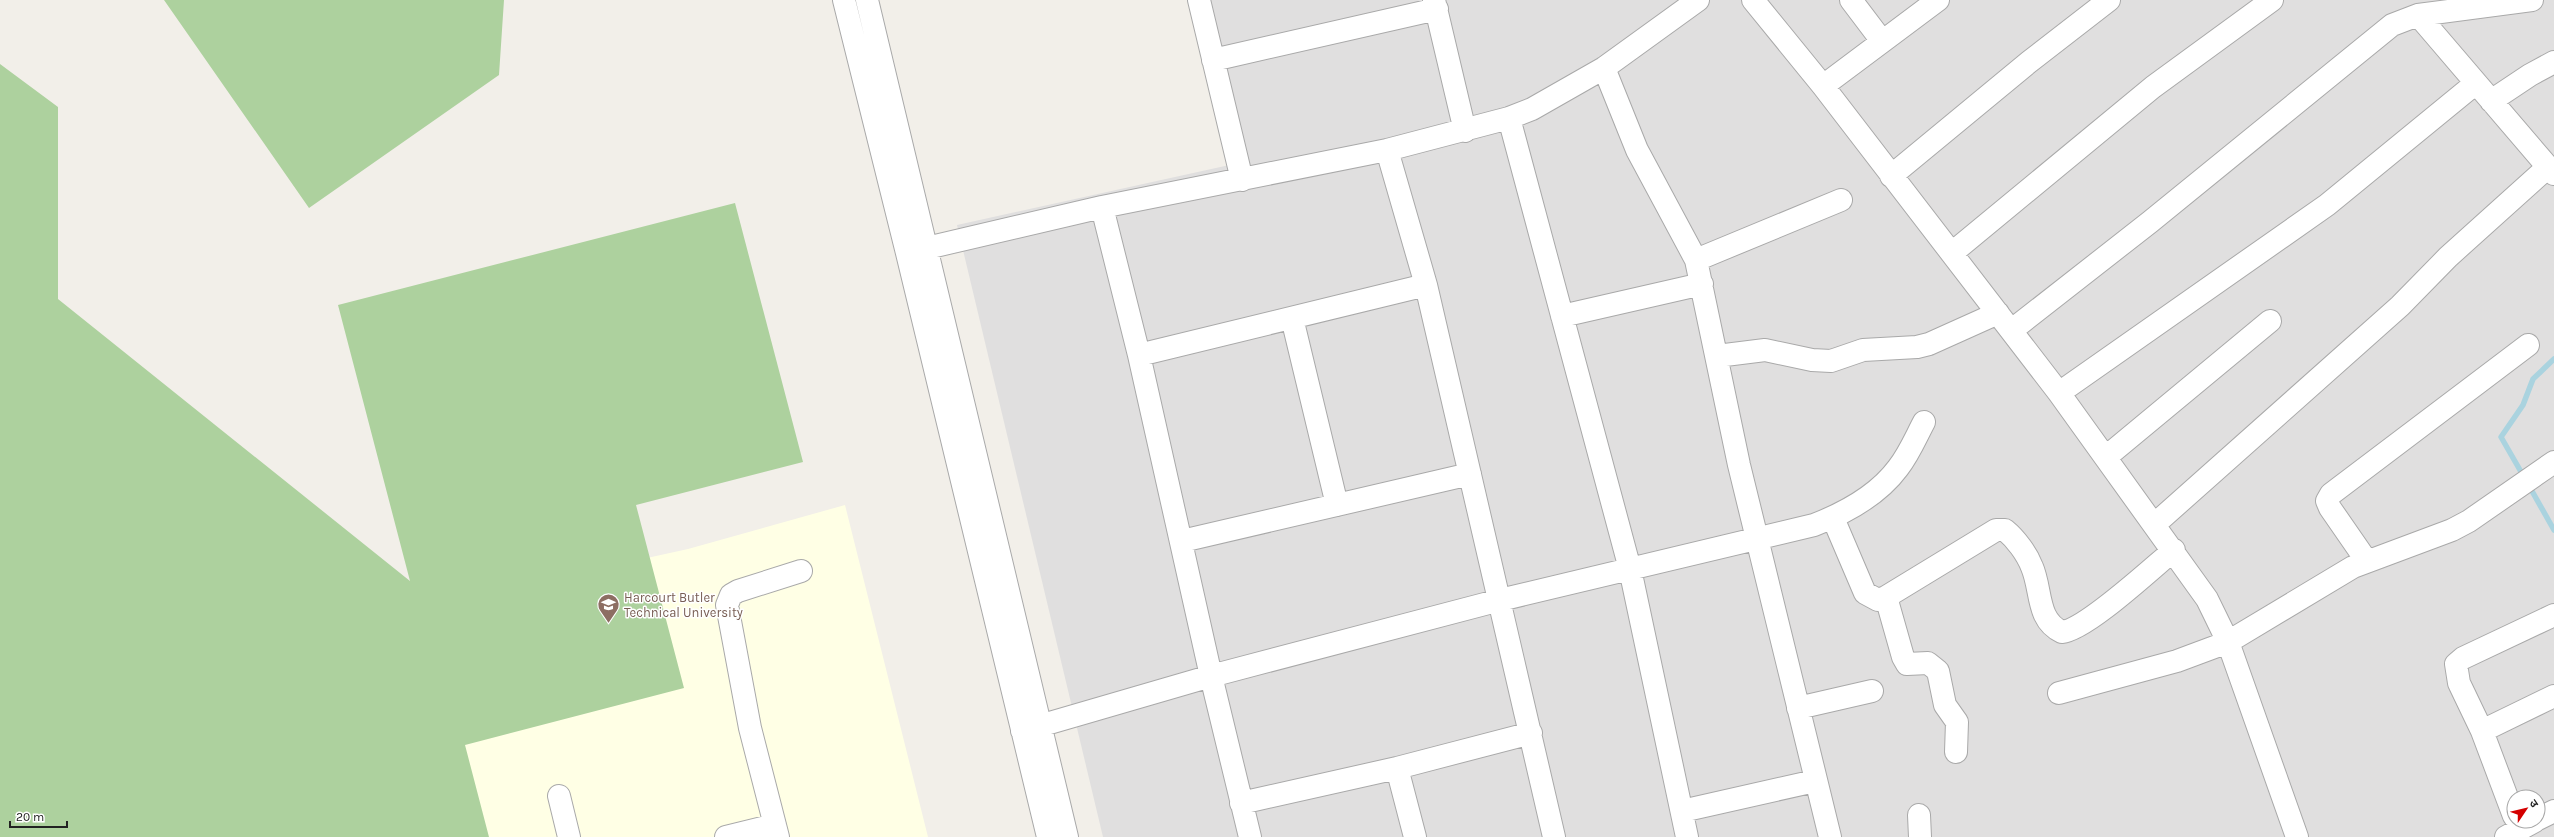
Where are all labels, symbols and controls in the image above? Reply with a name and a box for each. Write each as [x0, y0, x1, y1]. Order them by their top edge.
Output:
place label: Harcourt Butler Technical University [624, 590, 743, 620]
school or university icon: Harcourt Butler Technical University [596, 591, 622, 624]
north arrow [2506, 789, 2546, 829]
text: उ [2527, 797, 2541, 810]
scale bar [10, 803, 67, 829]
text: 20 m [16, 810, 44, 824]

